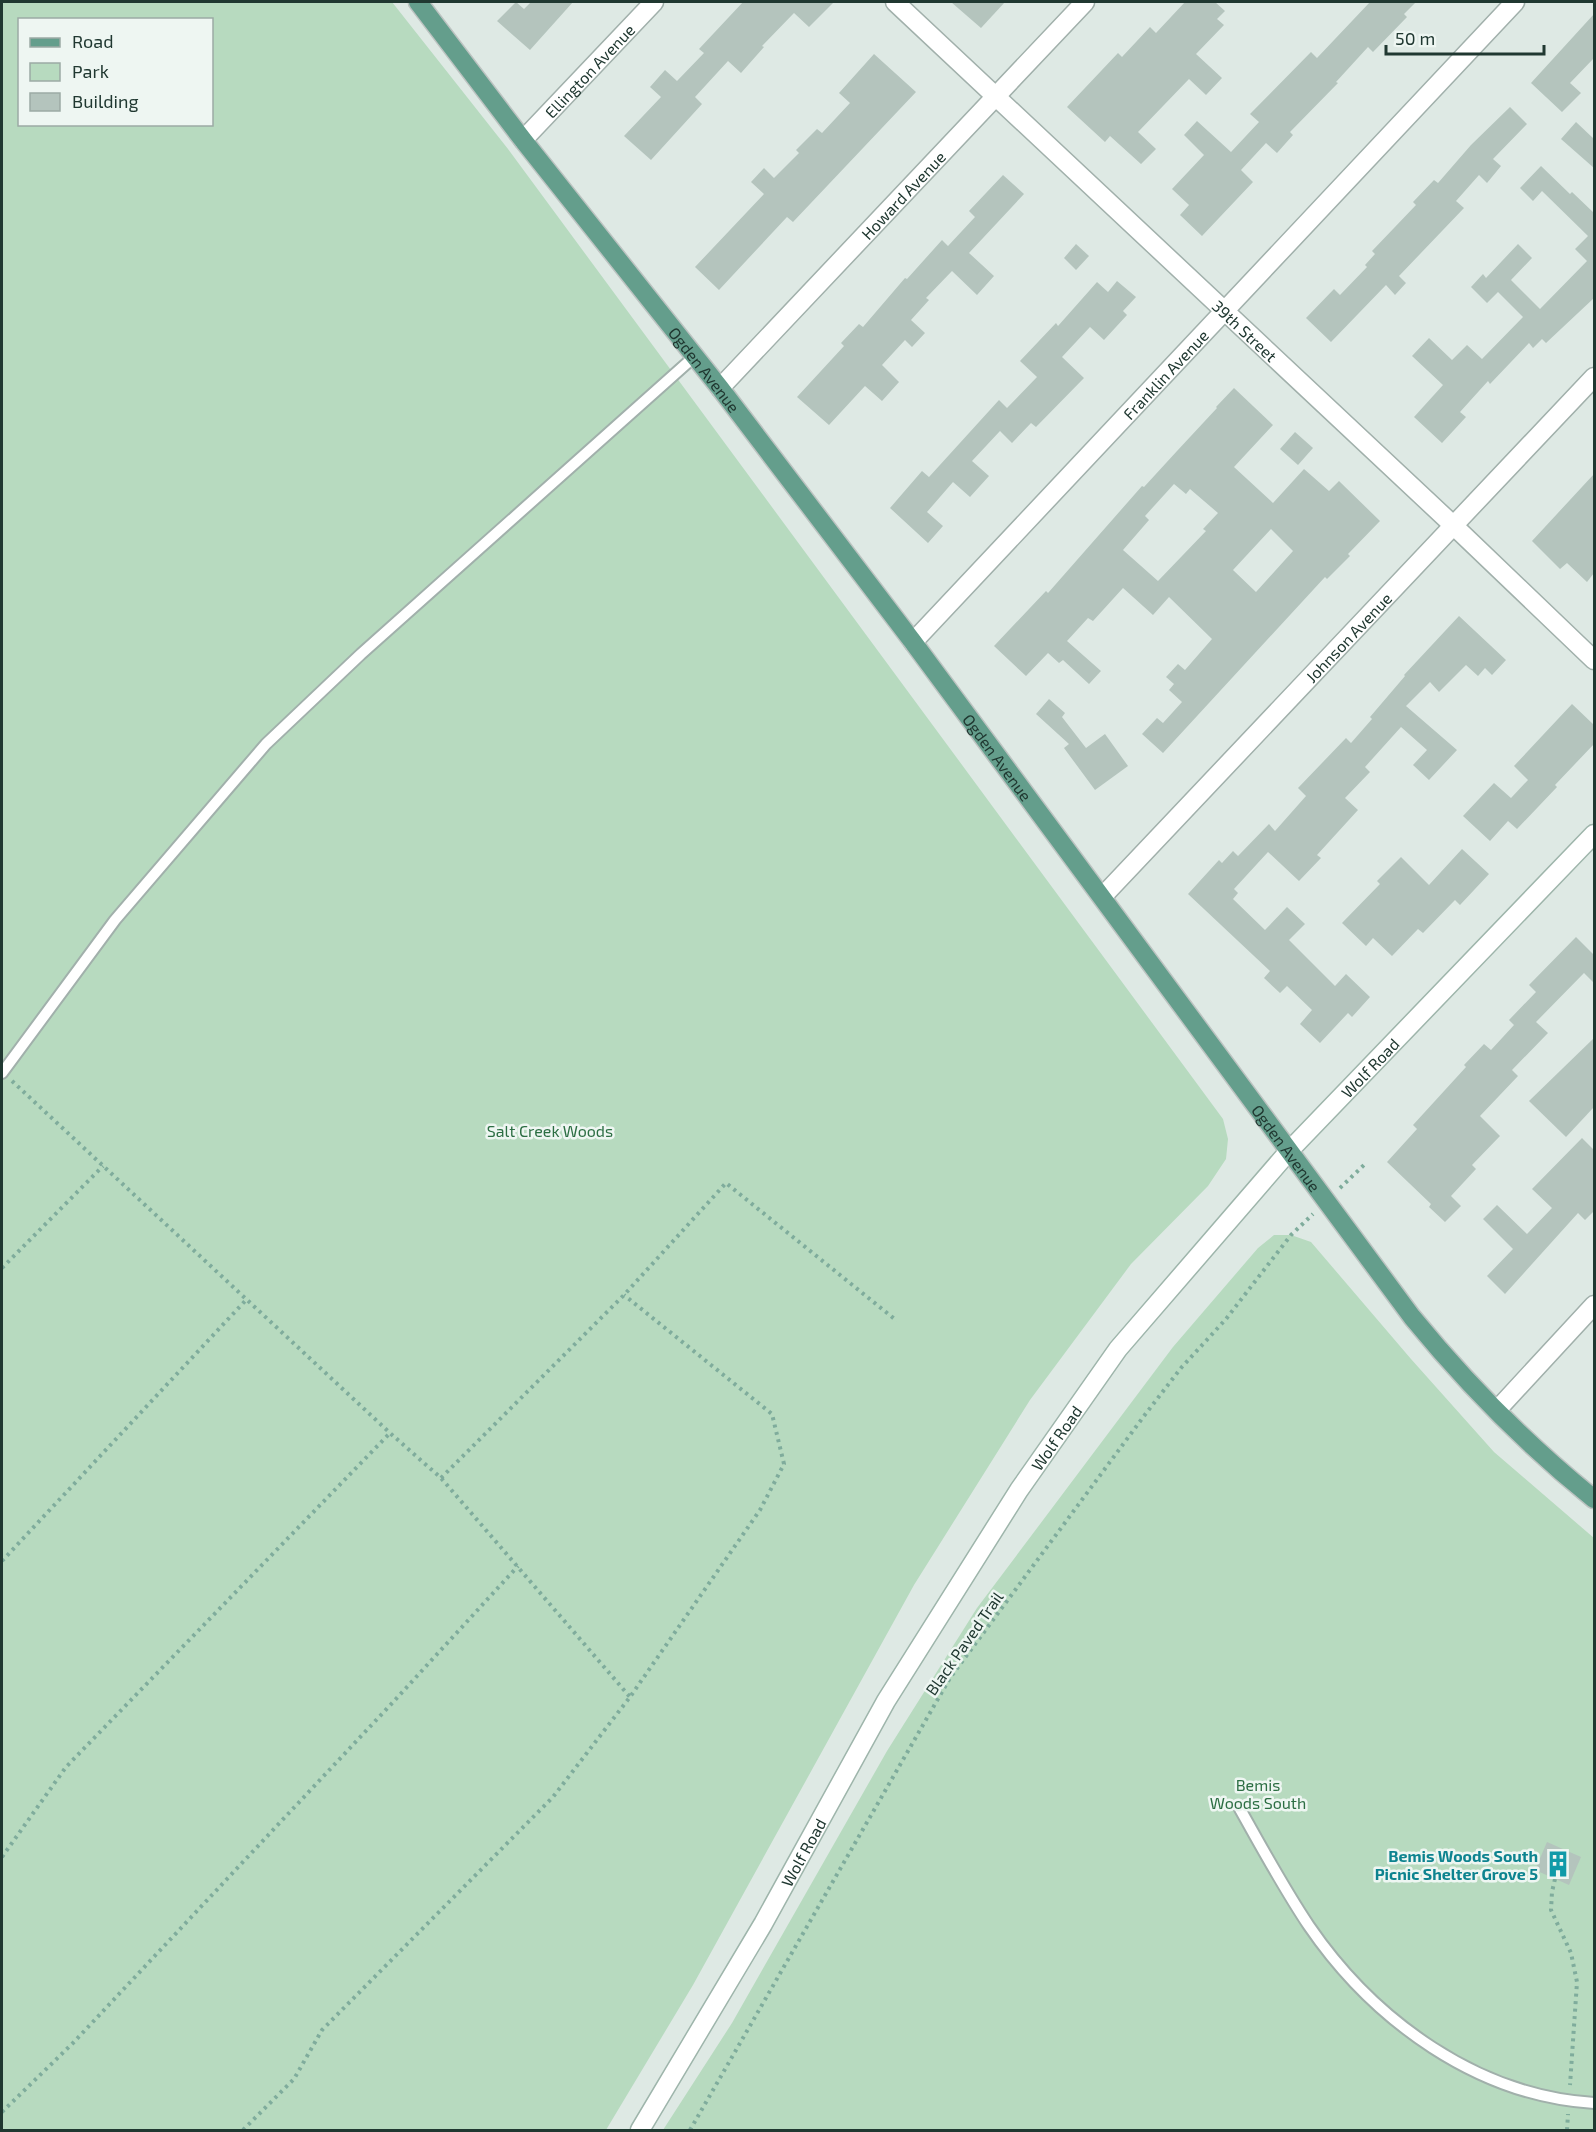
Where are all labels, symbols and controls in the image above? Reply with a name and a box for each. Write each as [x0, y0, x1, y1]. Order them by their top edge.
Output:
legend [18, 18, 213, 126]
scale bar [1386, 18, 1544, 56]
street label: Ellington Avenue [540, 20, 638, 121]
text: 50 m [1395, 27, 1435, 49]
text: Road [72, 30, 113, 52]
text: Park [72, 60, 109, 82]
text: Building [72, 90, 139, 112]
street label: Howard Avenue [857, 147, 949, 243]
street label: 39th Street [1209, 295, 1281, 365]
street label: Ogden Avenue [665, 323, 744, 416]
street label: Franklin Avenue [1119, 325, 1212, 423]
street label: Johnson Avenue [1301, 588, 1395, 686]
street label: Ogden Avenue [960, 710, 1036, 804]
street label: Wolf Road [1337, 1034, 1402, 1101]
street label: Ogden Avenue [1248, 1100, 1325, 1195]
park label: Salt Creek Woods [487, 1121, 613, 1140]
street label: Wolf Road [1026, 1402, 1085, 1474]
street label: Black Paved Trail [921, 1587, 1007, 1698]
park label: Bemis Woods South [1210, 1775, 1306, 1812]
street label: Wolf Road [776, 1815, 829, 1890]
place label: Bemis Woods South Picnic Shelter Grove 5 [1375, 1846, 1538, 1883]
building icon: Bemis Woods South Picnic Shelter Grove 5 [1543, 1849, 1573, 1879]

